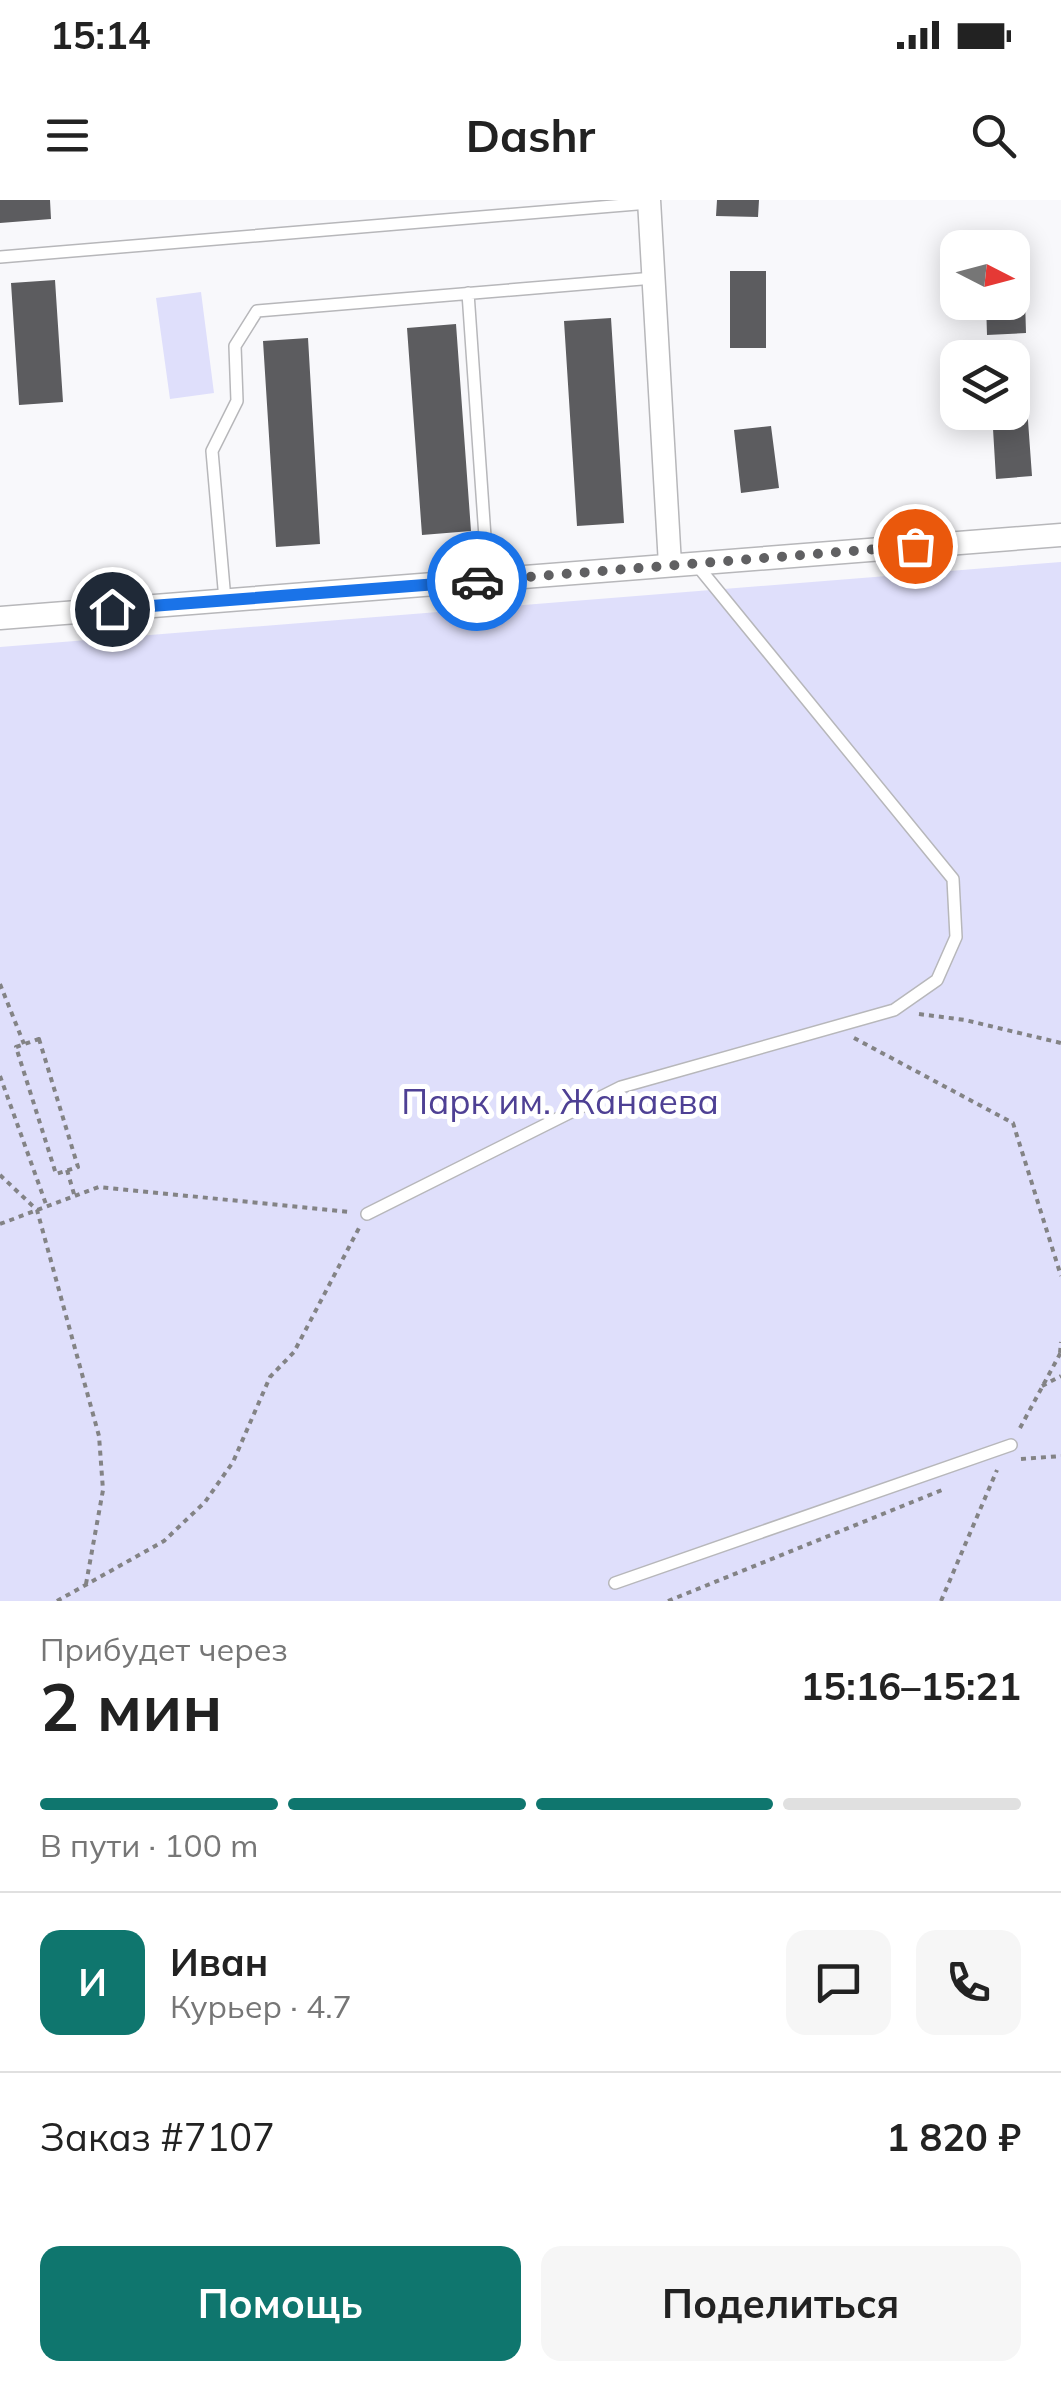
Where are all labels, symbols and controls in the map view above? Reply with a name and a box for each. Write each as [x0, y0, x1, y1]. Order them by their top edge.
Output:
text: 15:14 [50, 11, 151, 59]
text: Dashr [466, 107, 595, 163]
icon: menu [40, 108, 95, 163]
icon: search [966, 108, 1021, 163]
north arrow [940, 230, 1030, 320]
map controls [940, 230, 1030, 430]
button: layers [940, 340, 1030, 430]
pin [873, 504, 958, 589]
icon: bag [888, 519, 943, 574]
courier [427, 531, 527, 631]
icon: car [450, 554, 505, 609]
pin [70, 567, 155, 652]
icon: home [85, 582, 140, 637]
park label: Парк им. Жанаева [401, 1079, 719, 1123]
text: Прибудет через [40, 1629, 288, 1669]
text: 15:16–15:21 [801, 1662, 1021, 1710]
text: 2 мин [40, 1666, 222, 1747]
text: В пути · 100 m [40, 1825, 258, 1865]
button: chat [786, 1930, 891, 2035]
button: phone [916, 1930, 1021, 2035]
text: Иван [170, 1938, 268, 1986]
text: И [78, 1958, 107, 2006]
text: Курьер · 4.7 [170, 1986, 352, 2026]
text: Заказ #7107 [40, 2113, 275, 2161]
text: 1 820 ₽ [886, 2113, 1021, 2161]
button: Помощь [40, 2246, 521, 2361]
button: Поделиться [541, 2246, 1021, 2361]

